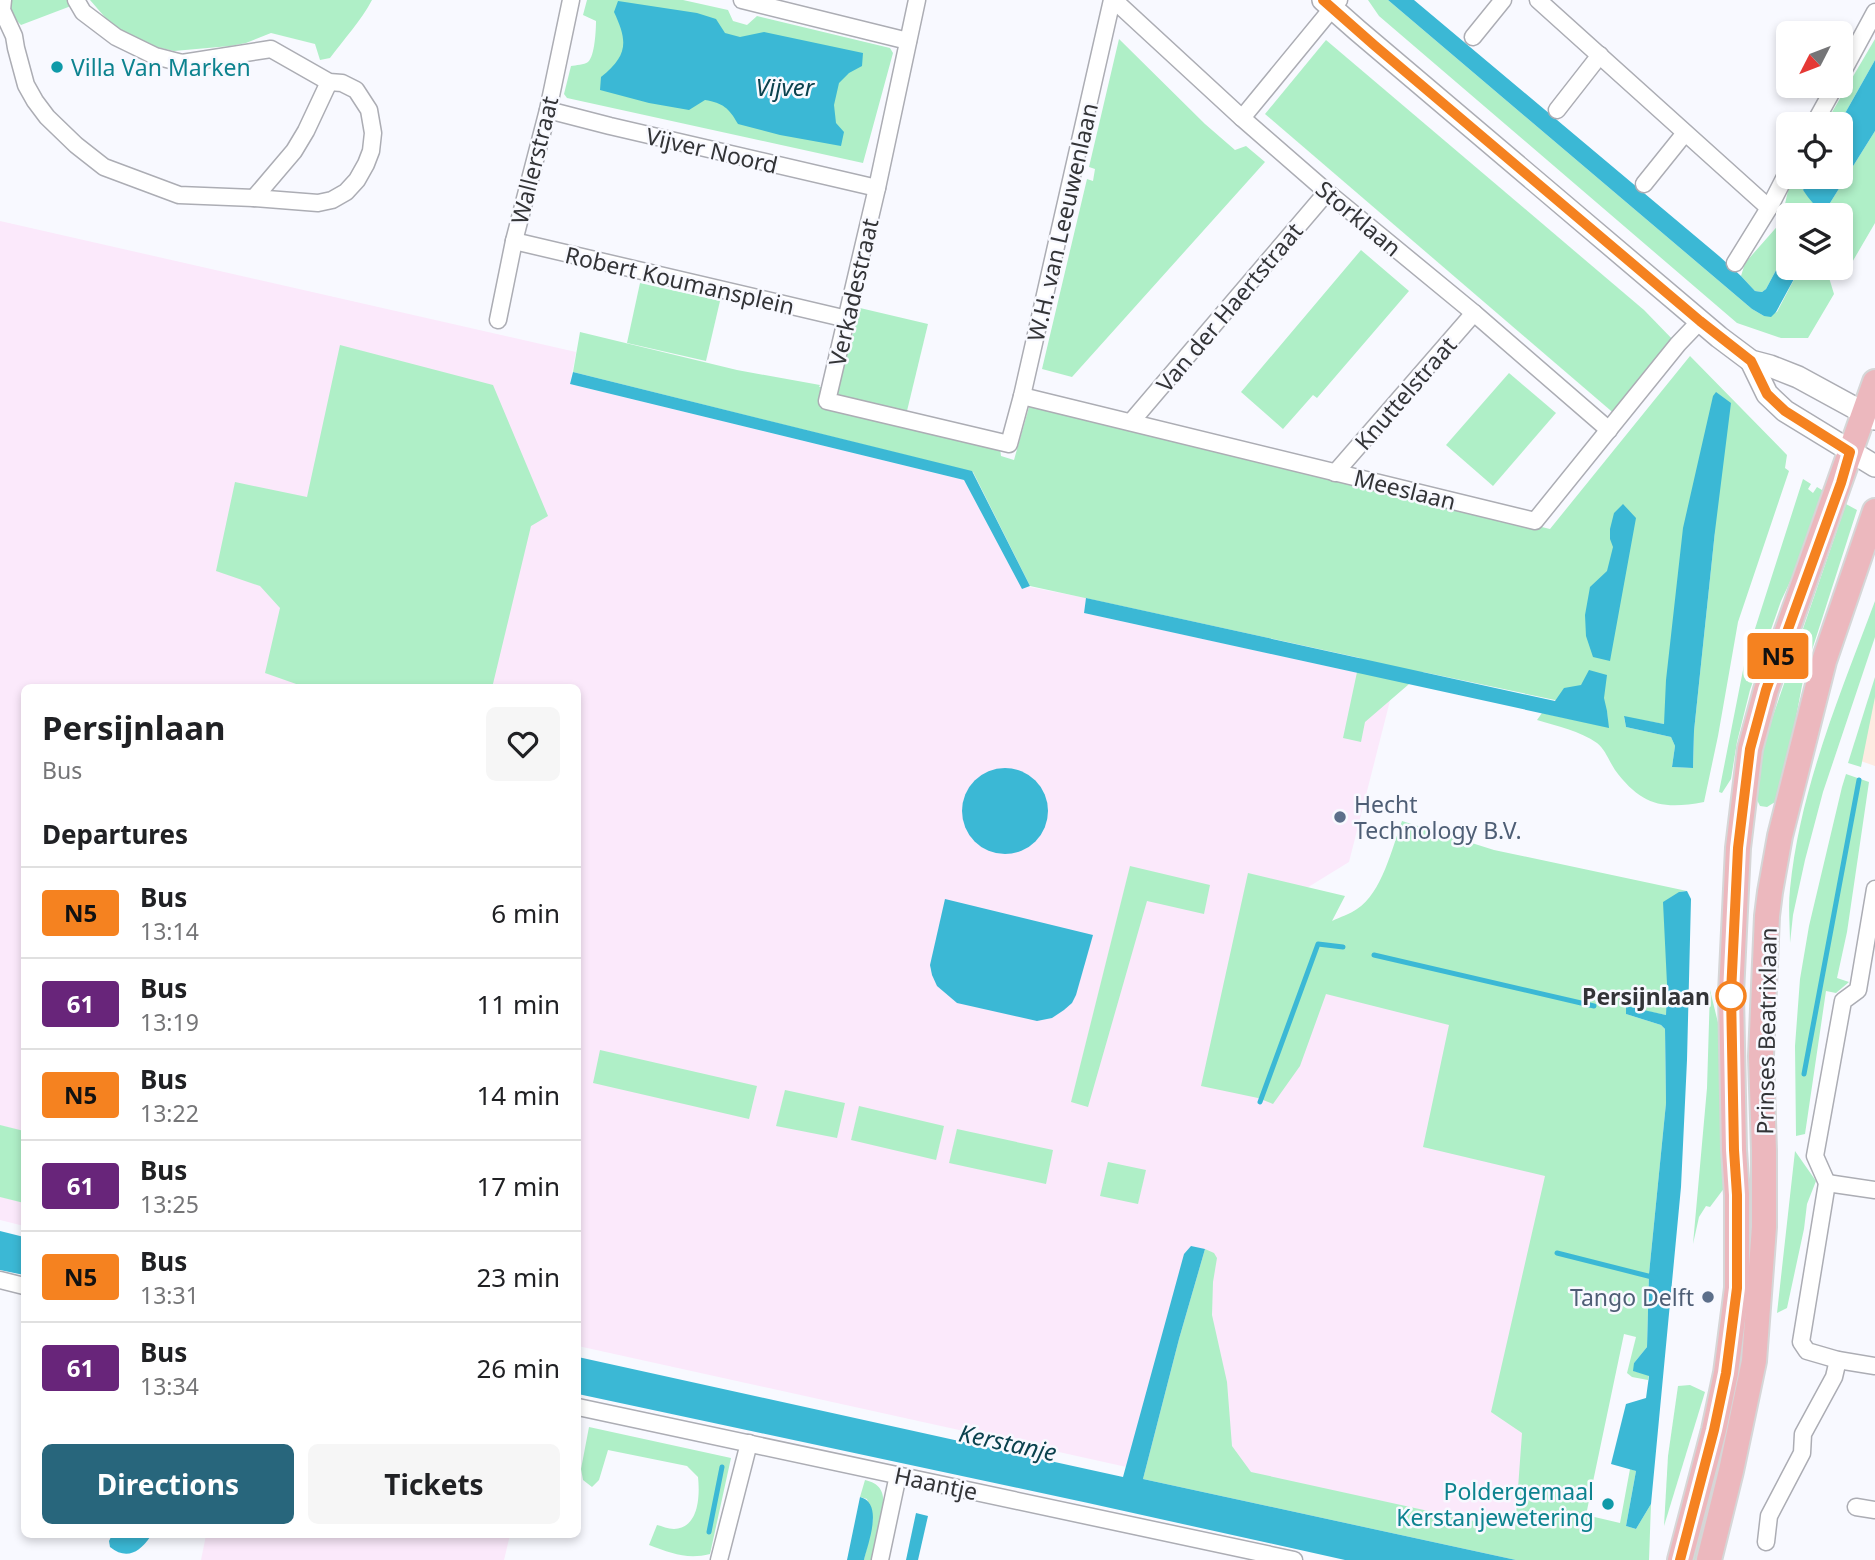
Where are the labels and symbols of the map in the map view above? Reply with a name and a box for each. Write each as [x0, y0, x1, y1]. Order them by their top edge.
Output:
north arrow [1776, 21, 1853, 98]
place label: Villa Van Marken [71, 51, 251, 83]
marker: Villa Van Marken [49, 59, 65, 75]
water label: Vijver [756, 70, 816, 103]
street label: Wallerstraat [503, 93, 565, 227]
street label: W.H. van Leeuwenlaan [1019, 100, 1105, 344]
street label: Vijver Noord [643, 119, 781, 181]
street label: Storklaan [1309, 173, 1409, 263]
street label: Verkadestraat [820, 215, 886, 369]
street label: Van der Haertstraat [1149, 215, 1309, 399]
street label: Robert Koumansplein [562, 238, 798, 322]
street label: Knuttelstraat [1347, 329, 1463, 457]
street label: Meeslaan [1351, 461, 1459, 517]
line badge: N5 [1746, 633, 1810, 679]
place label: Hecht Technology B.V. [1354, 788, 1522, 846]
marker: Hecht Technology B.V. [1332, 809, 1348, 825]
street label: Prinses Beatrixlaan [1748, 927, 1784, 1135]
place label: Persijnlaan [1582, 980, 1710, 1012]
marker: Persijnlaan [1716, 981, 1746, 1011]
place label: Tango Delft [1570, 1281, 1694, 1313]
marker: Tango Delft [1700, 1289, 1716, 1305]
water label: Kerstanje [956, 1416, 1060, 1468]
street label: Haantje [891, 1459, 981, 1507]
place label: Poldergemaal Kerstanjewetering [1396, 1475, 1594, 1533]
marker: Poldergemaal Kerstanjewetering [1600, 1496, 1616, 1512]

